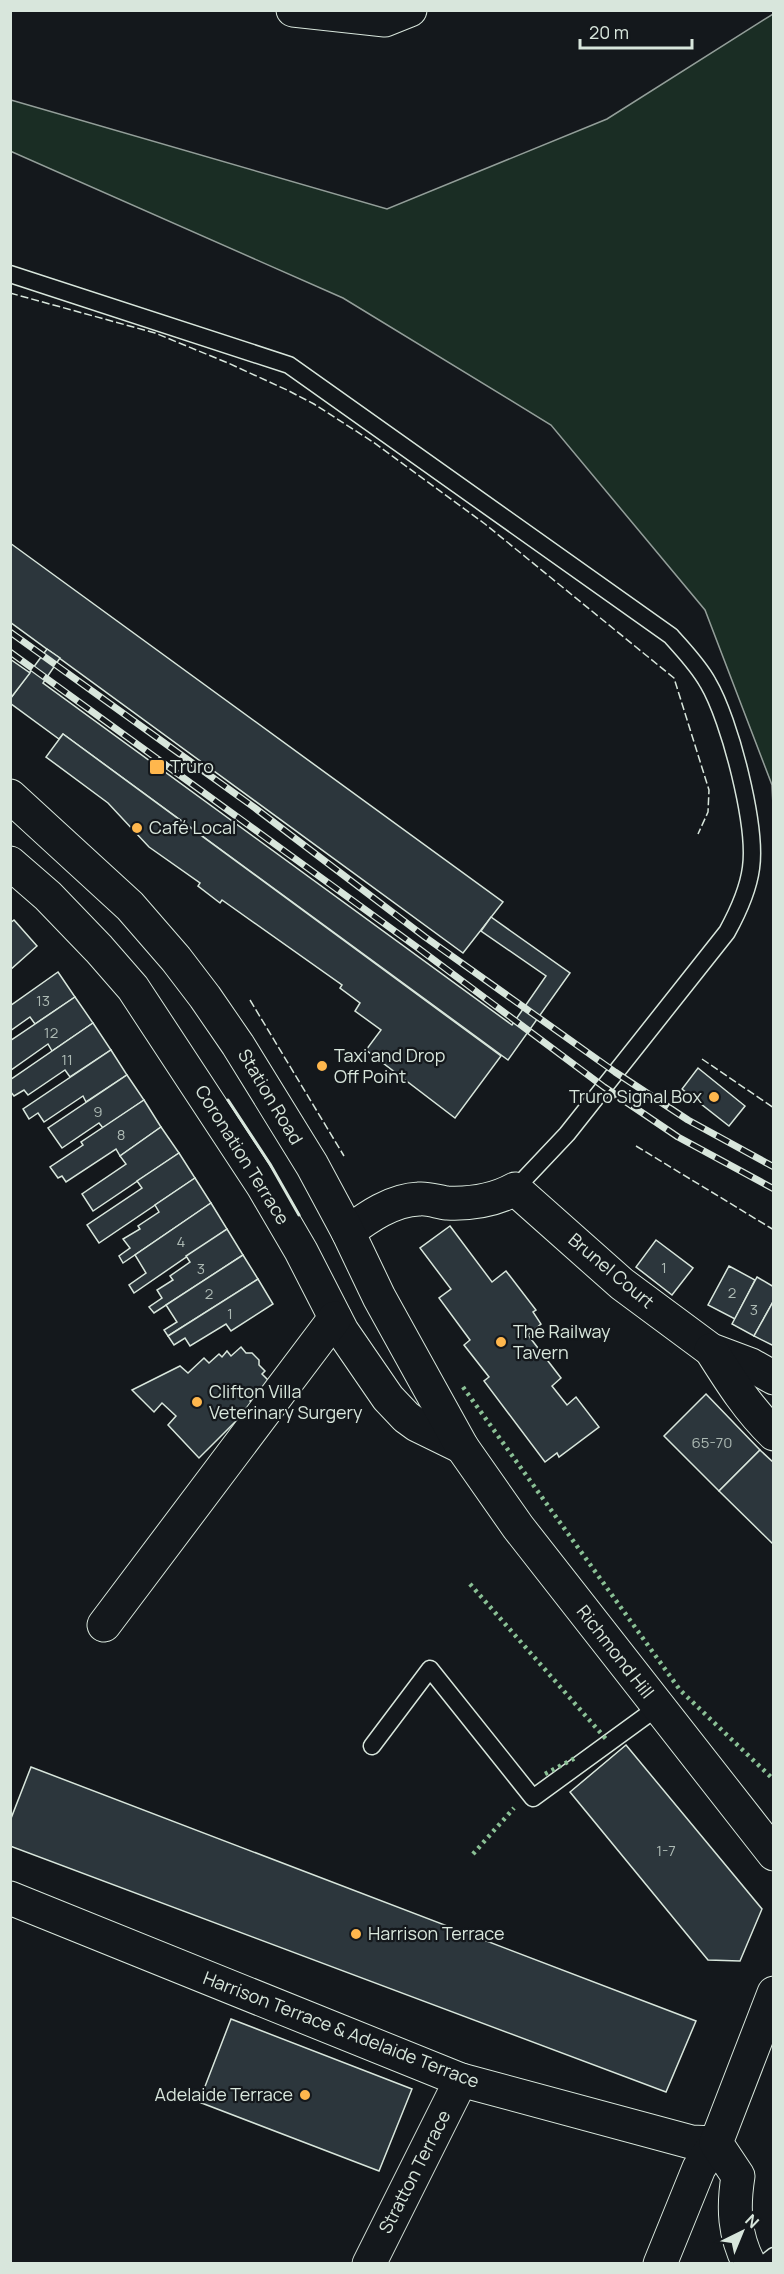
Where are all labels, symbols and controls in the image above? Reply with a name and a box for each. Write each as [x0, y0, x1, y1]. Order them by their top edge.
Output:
scale bar [580, 12, 692, 50]
text: 20 m [589, 20, 629, 44]
place label: Truro [170, 754, 214, 778]
marker: Truro [148, 758, 166, 776]
place label: Café Local [149, 815, 236, 839]
marker: Café Local [130, 821, 144, 835]
house number: 13 [36, 990, 50, 1011]
house number: 12 [44, 1022, 58, 1043]
place label: Taxi and Drop Off Point [334, 1043, 445, 1088]
street label: Station Road [233, 1044, 309, 1149]
house number: 11 [61, 1049, 73, 1070]
marker: Taxi and Drop Off Point [315, 1059, 329, 1073]
street label: Coronation Terrace [190, 1080, 295, 1229]
place label: Truro Signal Box [569, 1084, 703, 1108]
marker: Truro Signal Box [707, 1090, 721, 1104]
house number: 9 [93, 1101, 103, 1122]
house number: 8 [117, 1124, 125, 1145]
street label: Brunel Court [564, 1227, 660, 1313]
house number: 4 [177, 1231, 186, 1252]
house number: 1 [661, 1257, 667, 1278]
house number: 3 [197, 1258, 205, 1279]
house number: 2 [728, 1282, 736, 1303]
house number: 2 [205, 1283, 213, 1304]
house number: 3 [750, 1299, 758, 1320]
house number: 1 [227, 1303, 233, 1324]
place label: The Railway Tavern [513, 1319, 611, 1364]
marker: The Railway Tavern [494, 1335, 508, 1349]
place label: Clifton Villa Veterinary Surgery [209, 1379, 363, 1424]
marker: Clifton Villa Veterinary Surgery [190, 1395, 204, 1409]
house number: 65-70 [692, 1432, 732, 1453]
street label: Richmond Hill [572, 1600, 660, 1703]
house number: 1-7 [656, 1840, 676, 1861]
place label: Harrison Terrace [368, 1921, 505, 1945]
marker: Harrison Terrace [349, 1927, 363, 1941]
street label: Harrison Terrace & Adelaide Terrace [200, 1967, 482, 2093]
place label: Adelaide Terrace [155, 2084, 293, 2106]
marker: Adelaide Terrace [298, 2088, 312, 2102]
street label: Stratton Terrace [373, 2106, 456, 2237]
north arrow [712, 2202, 772, 2262]
text: N [741, 2209, 764, 2233]

